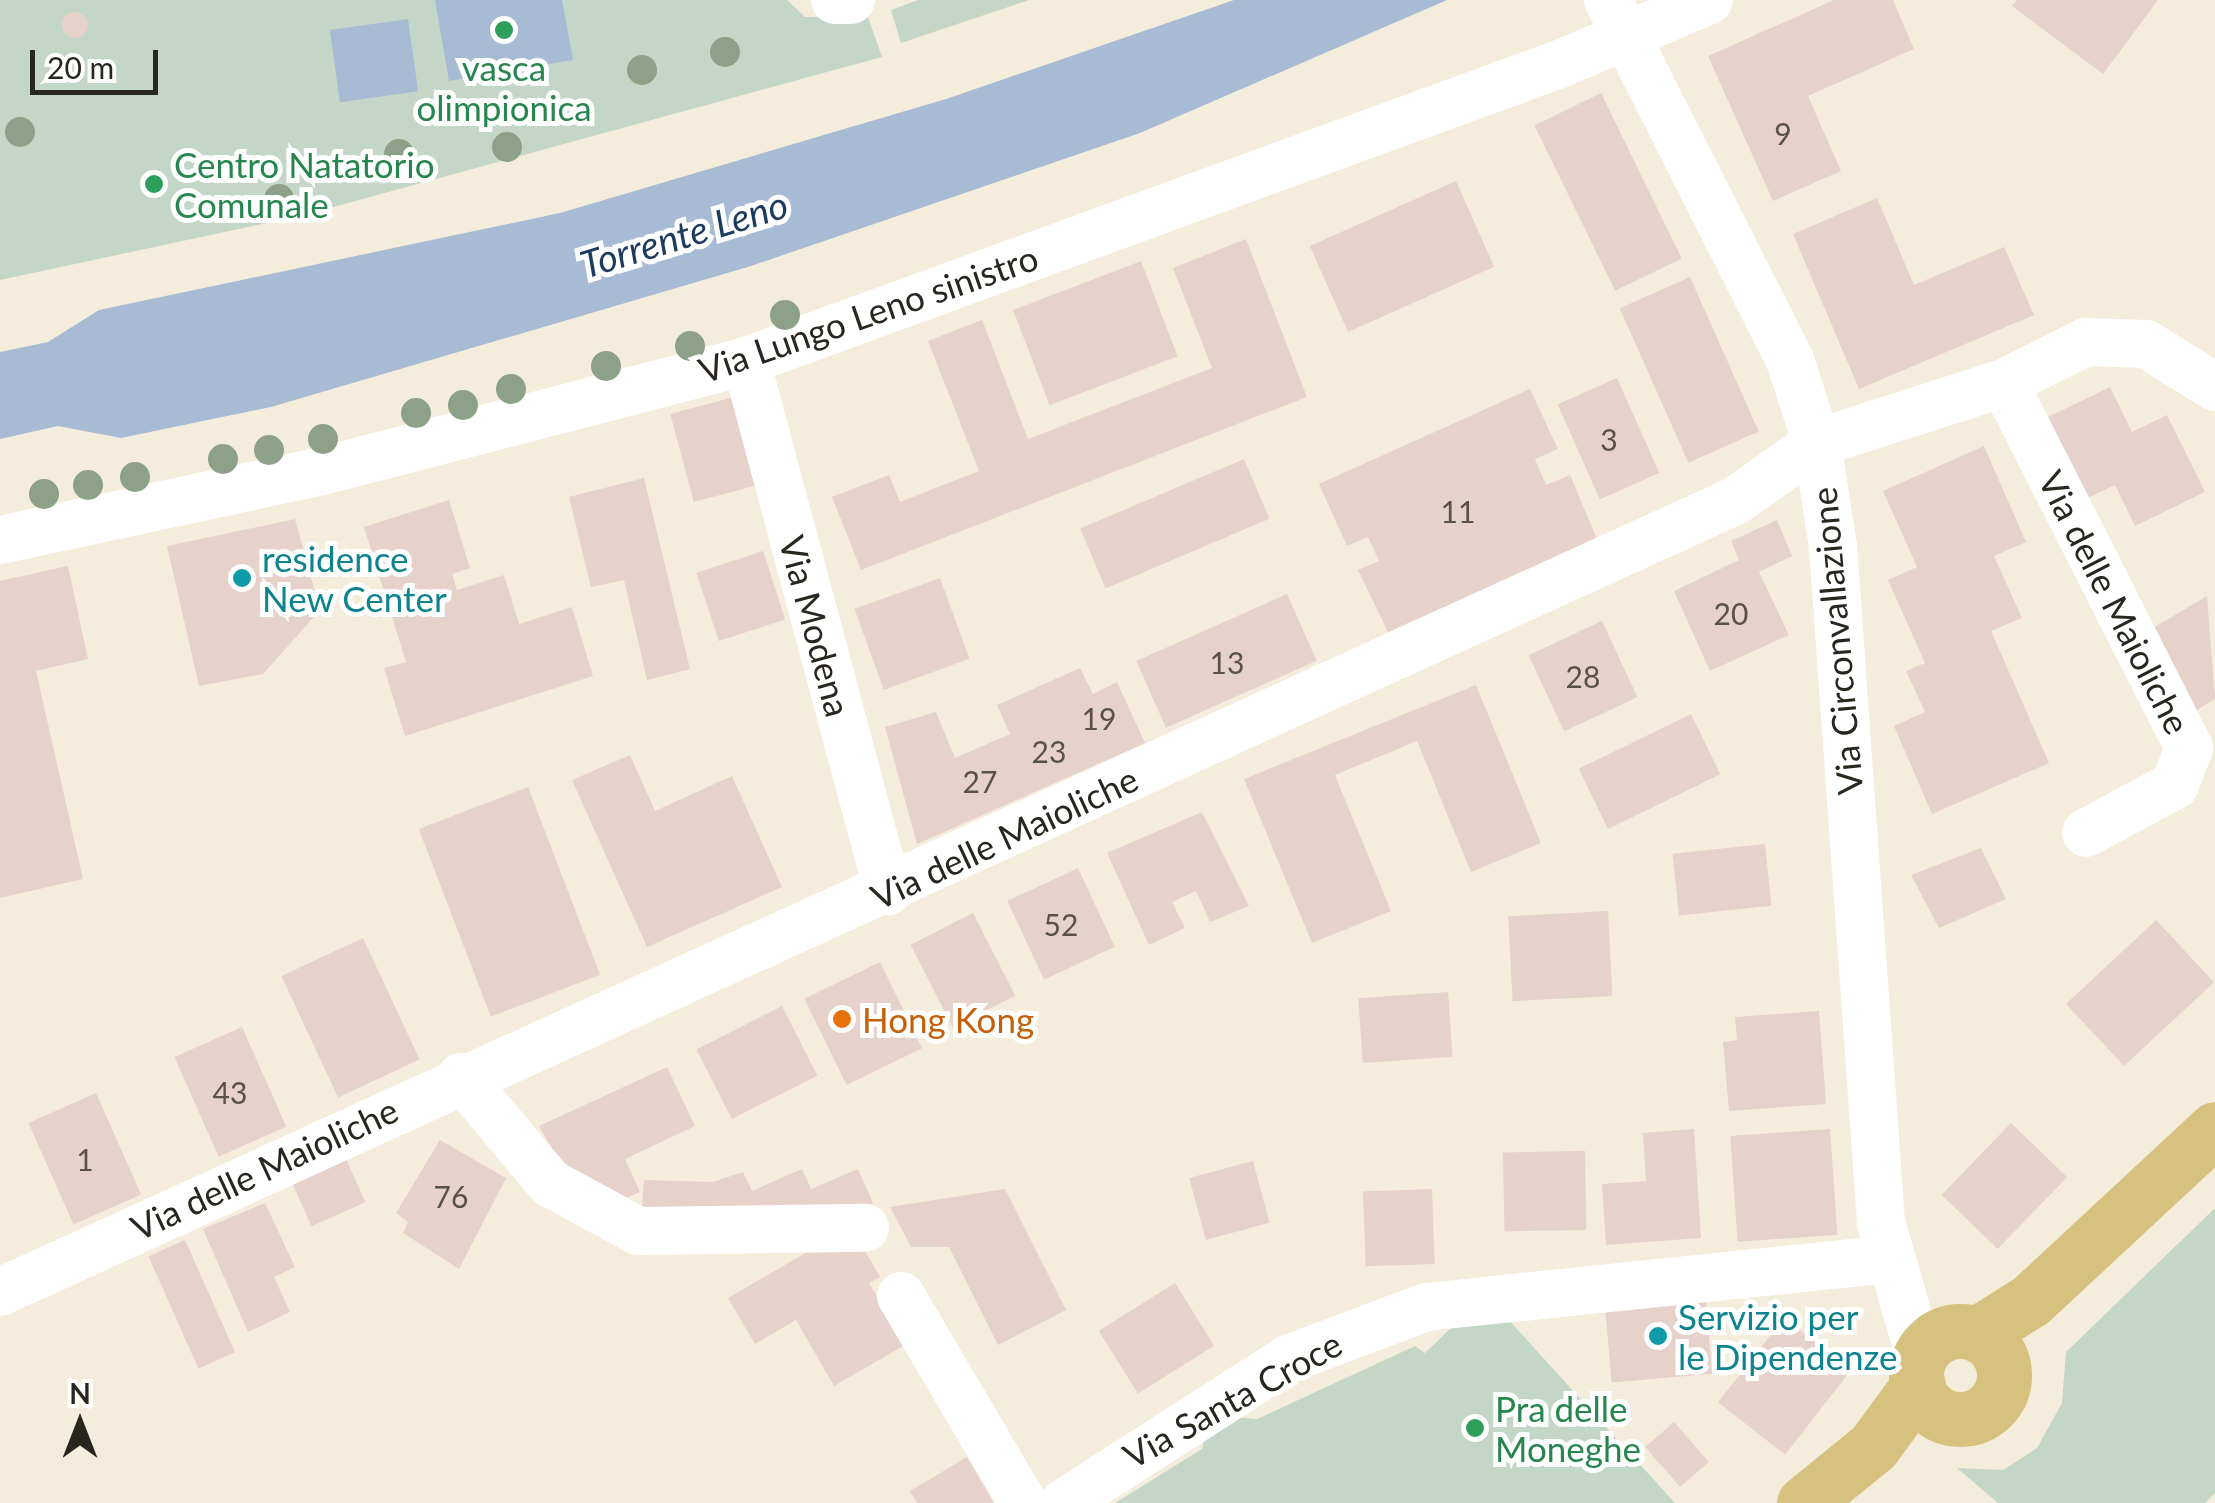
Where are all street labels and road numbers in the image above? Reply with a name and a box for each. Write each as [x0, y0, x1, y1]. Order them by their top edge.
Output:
street label: Via Lungo Leno sinistro [693, 235, 1043, 391]
street label: Via delle Maioliche [2031, 463, 2199, 741]
street label: Via Circonvallazione [1802, 485, 1870, 797]
street label: Via Modena [772, 531, 860, 721]
street label: Via delle Maioliche [864, 757, 1144, 917]
street label: Via delle Maioliche [124, 1088, 404, 1248]
street label: Via Santa Croce [1116, 1322, 1348, 1476]

